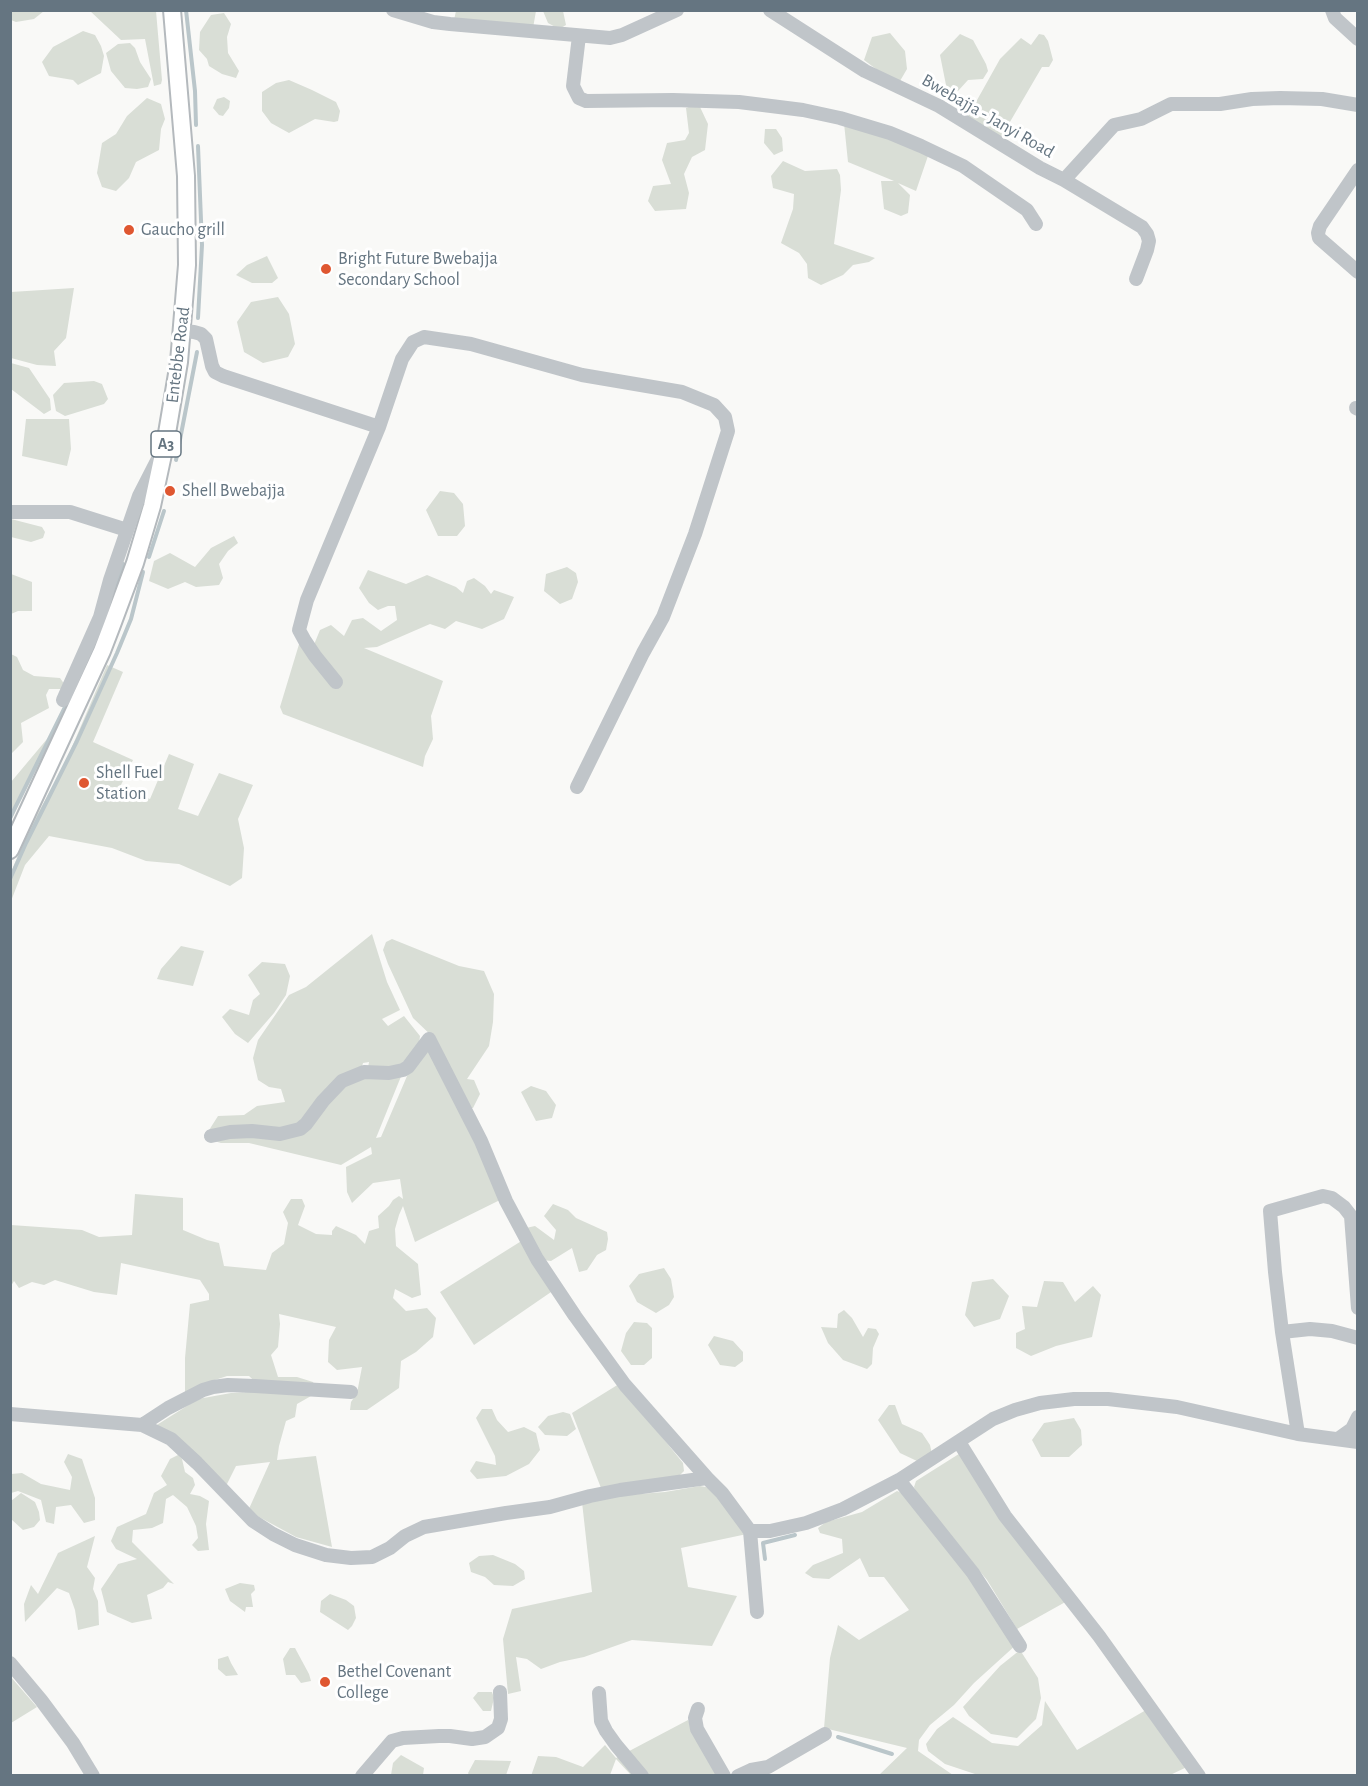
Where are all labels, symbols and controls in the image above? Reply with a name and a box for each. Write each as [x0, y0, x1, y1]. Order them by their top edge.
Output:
street label: Bwebajja - Janyi Road [918, 69, 1058, 163]
place label: Gaucho grill [141, 219, 225, 241]
marker: Gaucho grill [122, 223, 136, 237]
place label: Bright Future Bwebajja Secondary School [338, 248, 498, 290]
marker: Bright Future Bwebajja Secondary School [319, 262, 333, 276]
street label: Entebbe Road [161, 305, 195, 405]
road number: A3 [151, 431, 181, 457]
place label: Shell Bwebajja [182, 480, 285, 502]
marker: Shell Bwebajja [163, 484, 177, 498]
place label: Shell Fuel Station [96, 762, 163, 804]
marker: Shell Fuel Station [77, 776, 91, 790]
place label: Bethel Covenant College [337, 1661, 451, 1704]
marker: Bethel Covenant College [318, 1675, 332, 1689]

